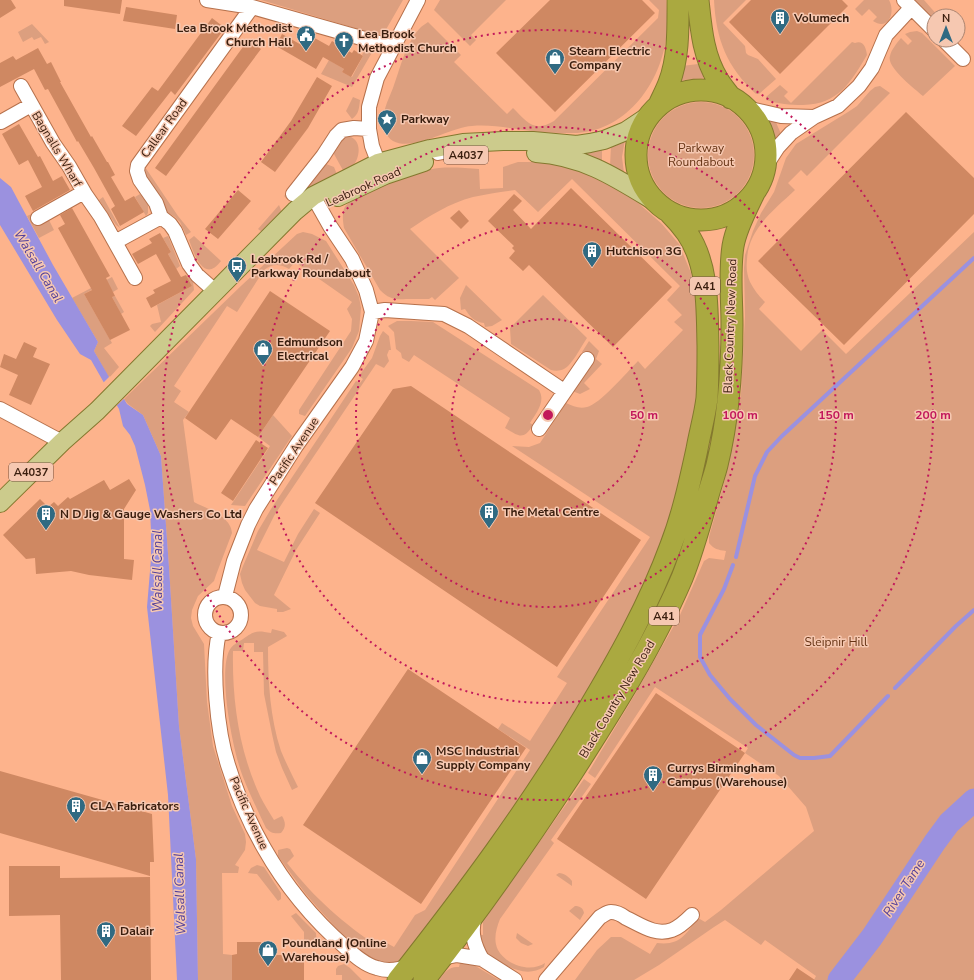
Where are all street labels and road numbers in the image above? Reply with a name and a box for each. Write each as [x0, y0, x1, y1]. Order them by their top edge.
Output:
street label: Callear Road [137, 95, 191, 161]
street label: Bagnalls Wharf [28, 108, 86, 191]
road number: A4037 [444, 146, 488, 164]
street label: Leabrook Road [323, 163, 403, 211]
street label: Black Country New Road [720, 258, 740, 394]
road number: A41 [690, 277, 720, 295]
street label: Pacific Avenue [266, 414, 322, 488]
road number: A4037 [9, 463, 53, 481]
road number: A41 [649, 607, 679, 625]
street label: Black Country New Road [575, 637, 659, 761]
street label: Pacific Avenue [226, 774, 272, 852]

